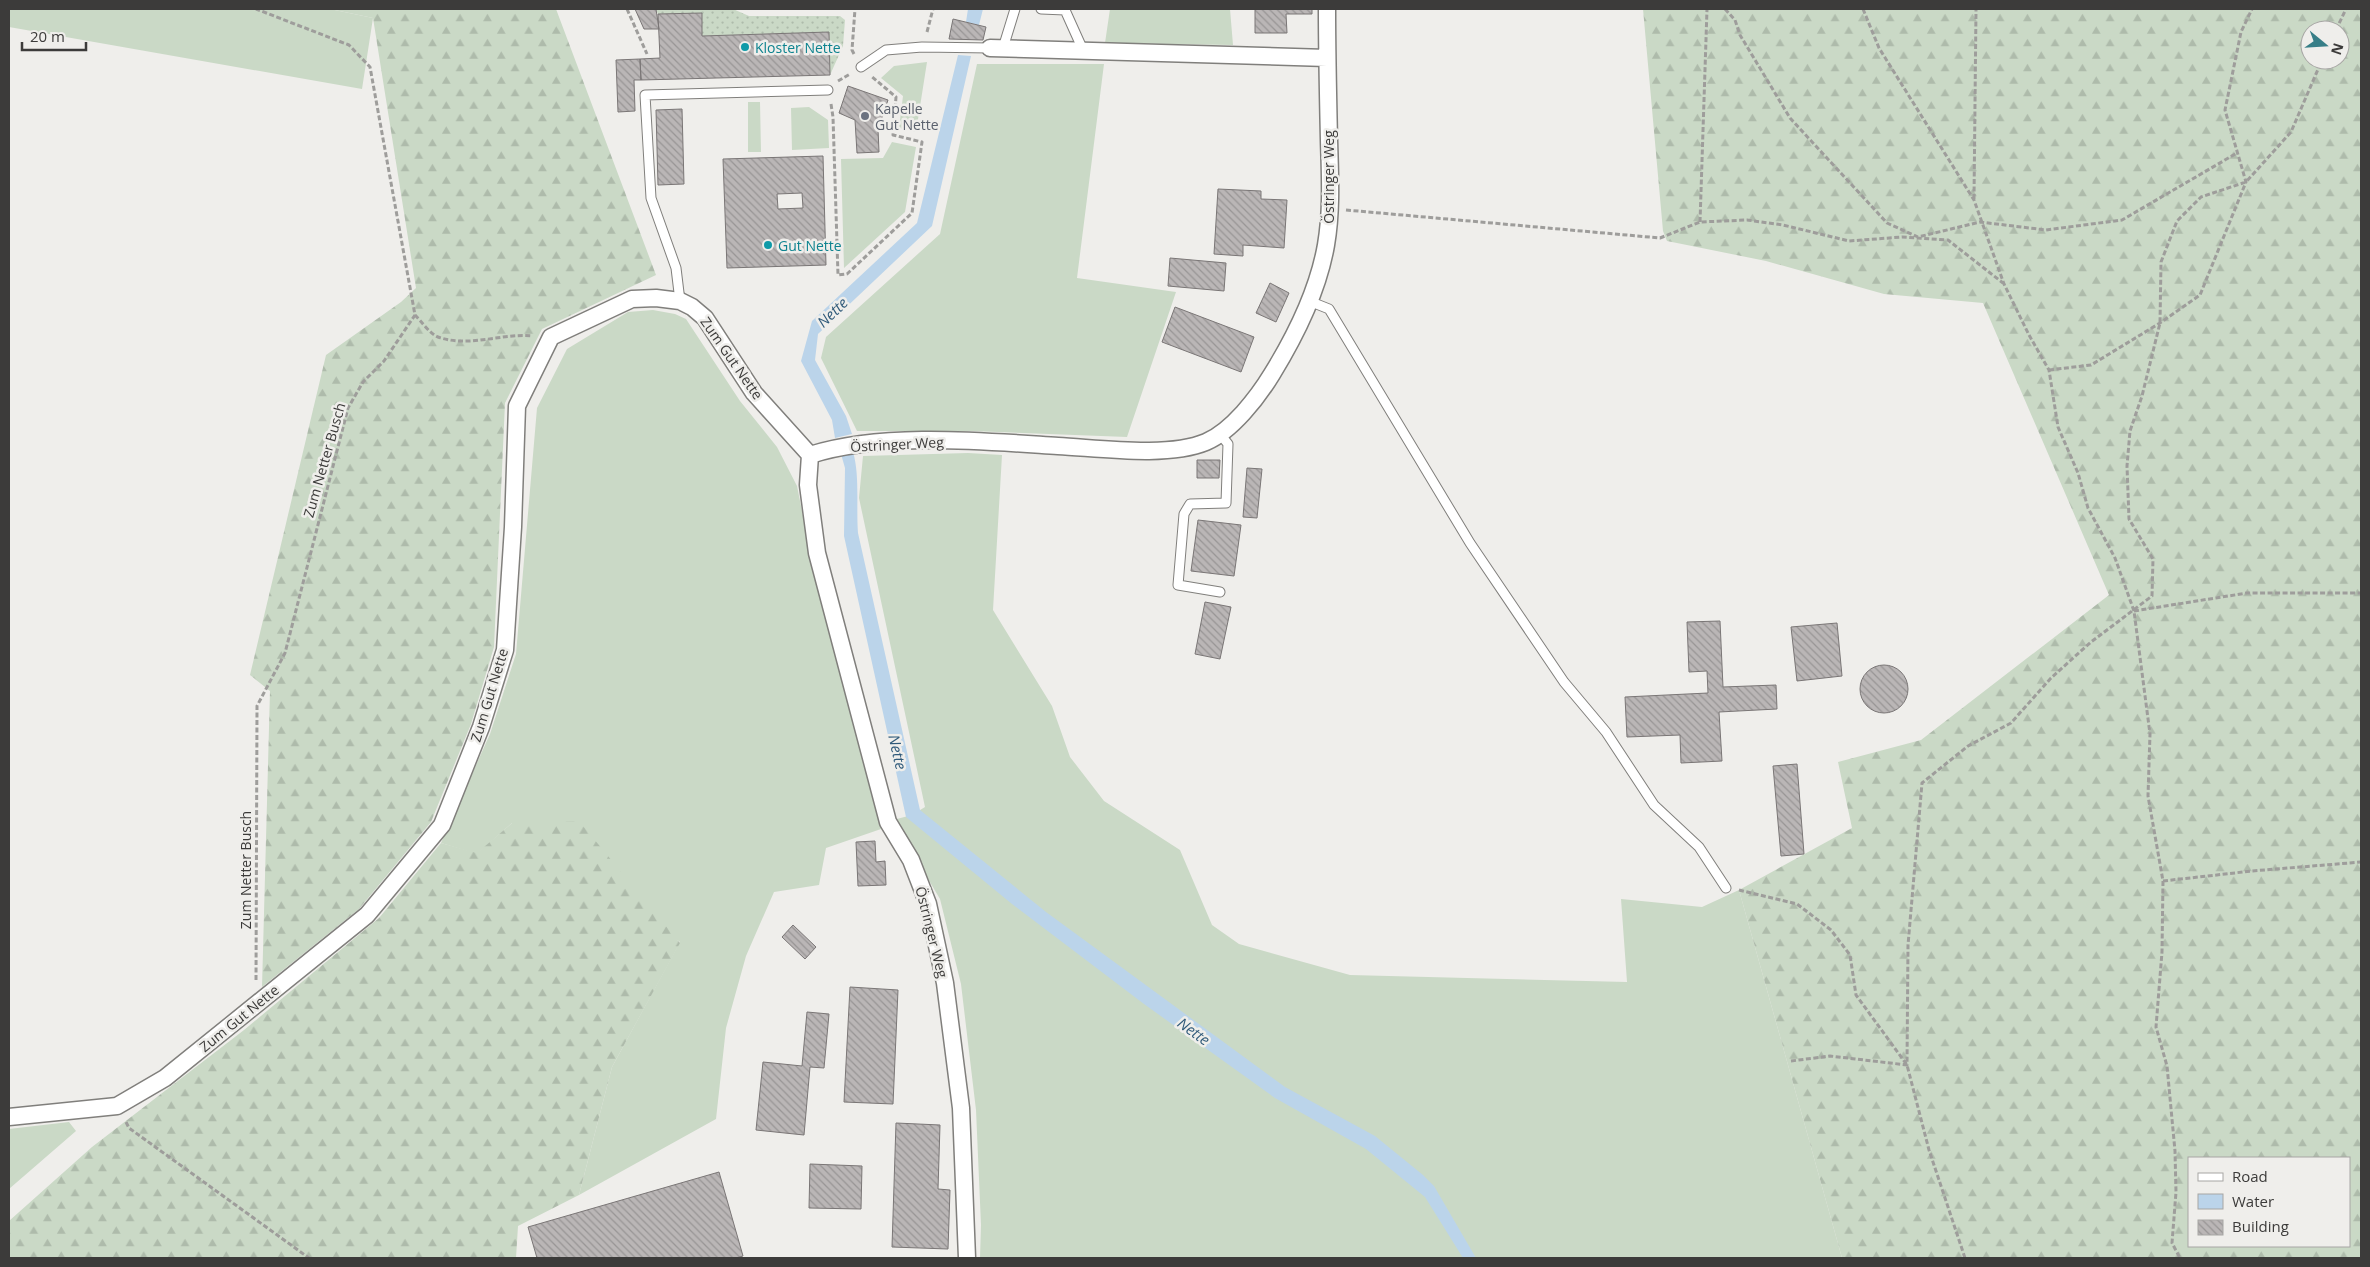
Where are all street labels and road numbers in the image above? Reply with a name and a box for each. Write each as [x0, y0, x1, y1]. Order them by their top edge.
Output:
street label: Östringer Weg [1319, 130, 1338, 224]
street label: Zum Gut Nette [696, 313, 768, 403]
street label: Zum Netter Busch [299, 400, 349, 520]
street label: Östringer Weg [850, 432, 945, 456]
street label: Zum Gut Nette [466, 646, 512, 744]
street label: Zum Netter Busch [236, 811, 255, 929]
street label: Östringer Weg [911, 884, 953, 980]
street label: Zum Gut Nette [195, 980, 283, 1056]

